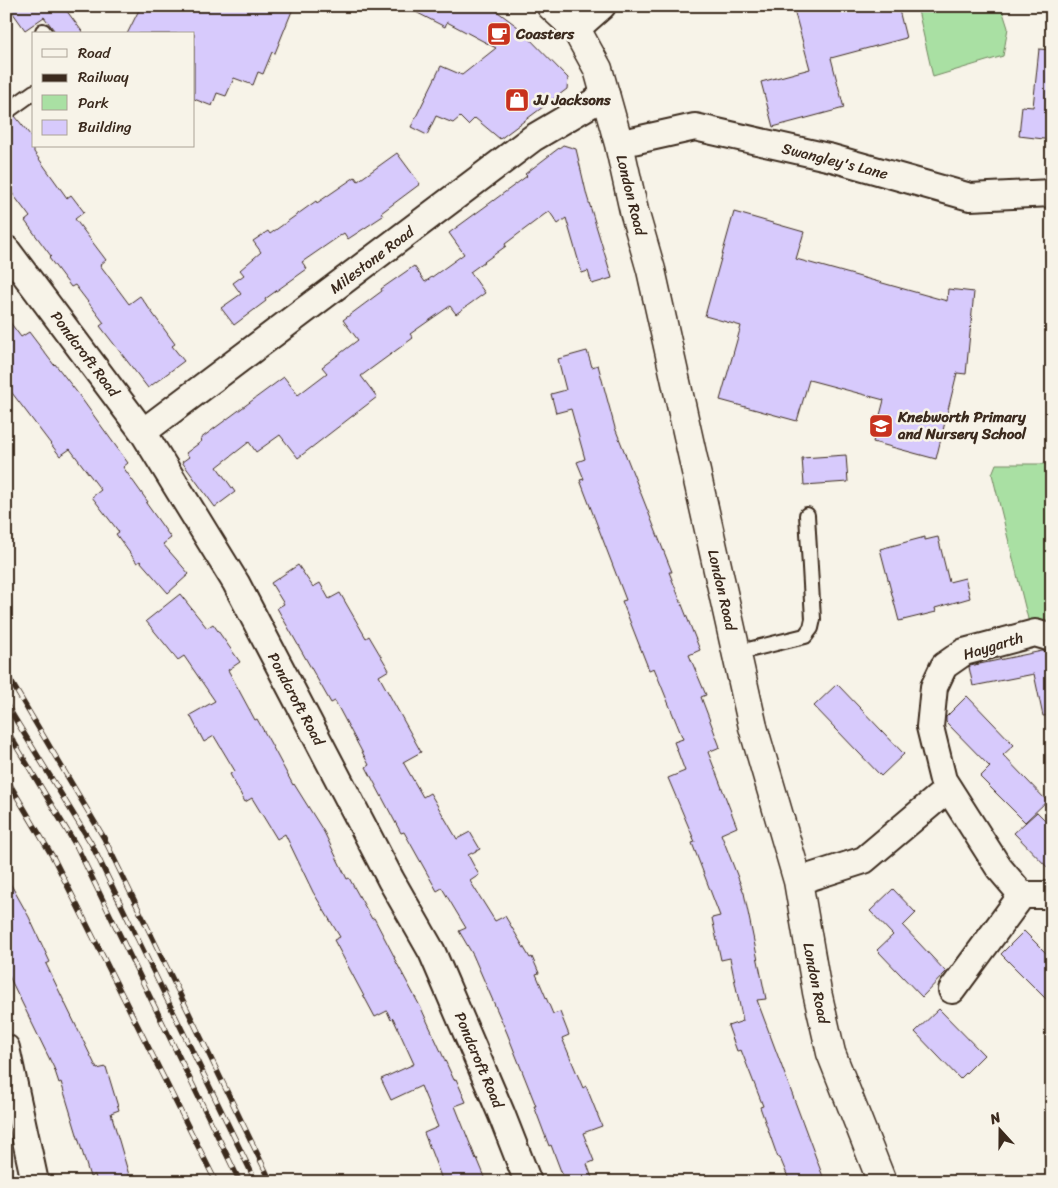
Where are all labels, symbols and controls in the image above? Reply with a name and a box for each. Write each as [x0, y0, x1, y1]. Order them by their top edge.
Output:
cafe icon: Coasters [486, 21, 512, 47]
place label: Coasters [515, 21, 575, 47]
legend [32, 32, 195, 148]
text: Road [78, 40, 111, 66]
text: Railway [78, 64, 129, 90]
shop icon: JJ Jacksons [504, 87, 530, 113]
place label: JJ Jacksons [533, 87, 612, 113]
text: Park [78, 90, 109, 116]
text: Building [78, 114, 132, 140]
street label: Swangley's Lane [779, 135, 891, 187]
street label: London Road [608, 152, 654, 239]
street label: Milestone Road [324, 219, 421, 301]
street label: Pondcroft Road [44, 305, 127, 404]
place label: Knebworth Primary and Nursery School [897, 404, 1027, 447]
school or university icon: Knebworth Primary and Nursery School [868, 413, 894, 439]
street label: London Road [700, 547, 744, 634]
street label: Haygarth [960, 625, 1026, 667]
street label: Pondcroft Road [260, 648, 332, 751]
street label: London Road [795, 940, 837, 1027]
street label: Pondcroft Road [447, 1008, 511, 1113]
text: N [986, 1105, 1005, 1132]
north arrow [976, 1106, 1026, 1156]

